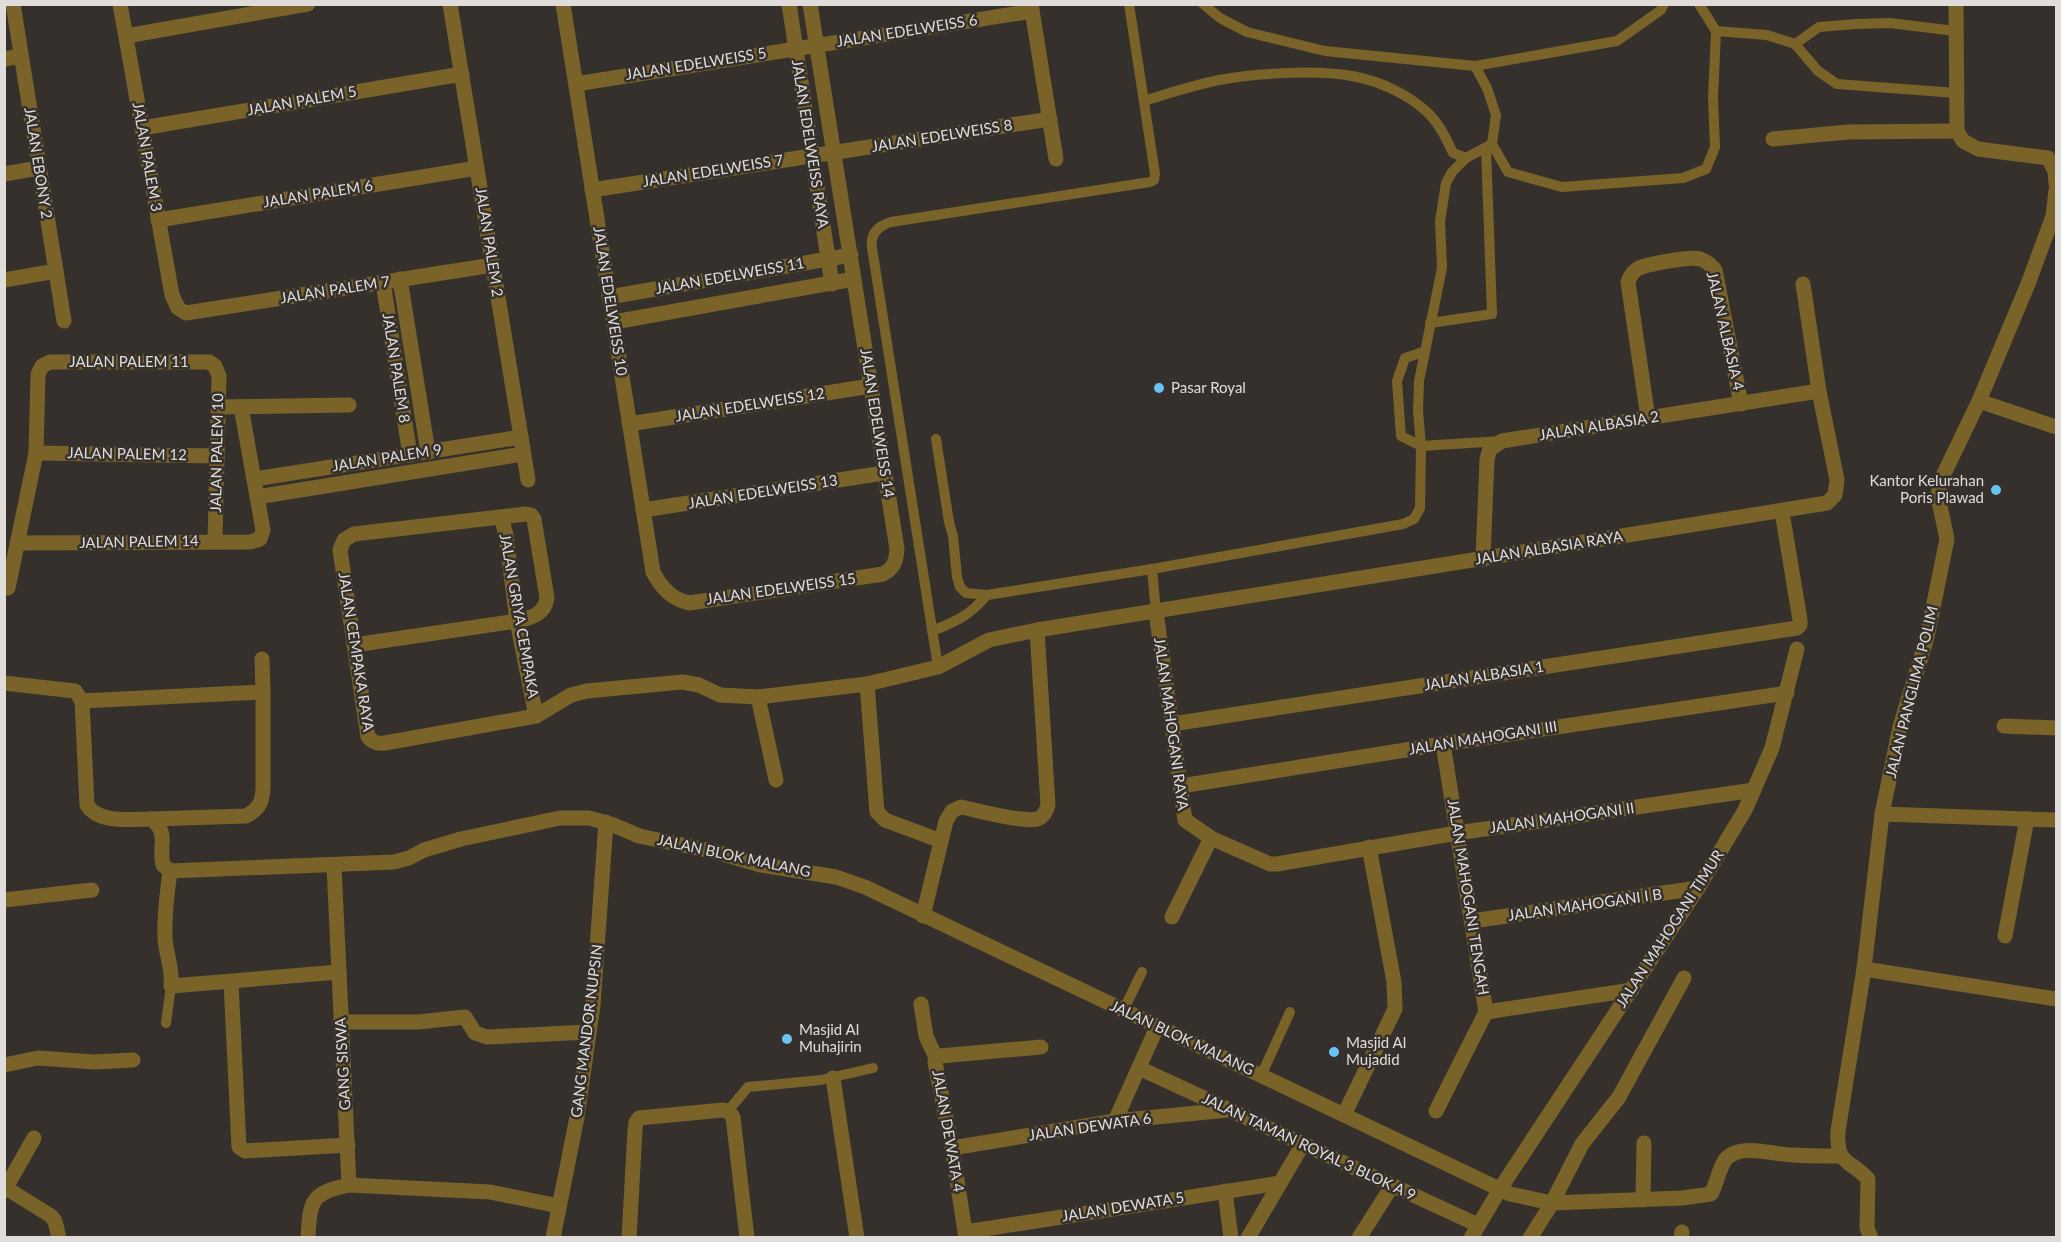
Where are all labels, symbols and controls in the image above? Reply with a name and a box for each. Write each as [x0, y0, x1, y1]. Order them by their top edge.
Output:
street label: JALAN EDELWEISS 6 [835, 10, 979, 50]
street label: JALAN EDELWEISS 5 [624, 43, 767, 83]
street label: JALAN EDELWEISS RAYA [789, 58, 833, 230]
street label: JALAN PALEM 5 [246, 82, 358, 118]
street label: JALAN PALEM 3 [130, 101, 166, 213]
street label: JALAN EBONY 2 [21, 106, 57, 220]
street label: JALAN EDELWEISS 8 [870, 115, 1013, 155]
street label: JALAN EDELWEISS 7 [641, 150, 785, 190]
street label: JALAN PALEM 6 [262, 175, 374, 211]
street label: JALAN PALEM 2 [472, 186, 508, 298]
street label: JALAN EDELWEISS 10 [590, 225, 632, 377]
street label: JALAN EDELWEISS 11 [654, 253, 806, 297]
street label: JALAN ALBASIA 4 [1704, 270, 1748, 392]
street label: JALAN PALEM 7 [279, 271, 391, 307]
street label: JALAN PALEM 8 [379, 312, 415, 424]
street label: JALAN EDELWEISS 14 [857, 347, 899, 499]
street label: JALAN PALEM 11 [69, 352, 189, 370]
place label: Pasar Royal [1171, 378, 1246, 396]
marker: Pasar Royal [1152, 381, 1166, 395]
street label: JALAN EDELWEISS 12 [674, 383, 826, 425]
street label: JALAN PALEM 10 [206, 393, 226, 513]
street label: JALAN ALBASIA 2 [1538, 407, 1660, 443]
street label: JALAN PALEM 9 [331, 439, 443, 475]
street label: JALAN PALEM 12 [67, 443, 187, 463]
street label: JALAN EDELWEISS 13 [687, 470, 839, 512]
place label: Kantor Kelurahan Poris Plawad [1869, 471, 1984, 506]
marker: Kantor Kelurahan Poris Plawad [1989, 483, 2003, 497]
street label: JALAN ALBASIA RAYA [1474, 526, 1625, 568]
street label: JALAN PALEM 14 [79, 531, 199, 551]
street label: JALAN GRIYA CEMPAKA [497, 532, 543, 700]
street label: JALAN EDELWEISS 15 [705, 569, 857, 607]
street label: JALAN CEMPAKA RAYA [336, 571, 379, 734]
street label: JALAN PANGLIMA POLIM [1881, 604, 1941, 780]
street label: JALAN MAHOGANI RAYA [1151, 636, 1193, 812]
street label: JALAN ALBASIA 1 [1423, 657, 1545, 693]
street label: JALAN MAHOGANI III [1407, 716, 1558, 758]
street label: JALAN MAHOGANI TENGAH [1445, 797, 1493, 996]
street label: JALAN MAHOGANI II [1488, 798, 1635, 836]
street label: JALAN BLOK MALANG [656, 830, 813, 880]
street label: JALAN MAHOGANI TIMUR [1611, 846, 1727, 1011]
street label: JALAN MAHOGANI I B [1507, 884, 1663, 924]
street label: GANG MANDOR NUPSIN [566, 943, 606, 1119]
street label: JALAN BLOK MALANG [1108, 996, 1257, 1078]
street label: GANG SISWA [331, 1016, 353, 1111]
place label: Masjid Al Muhajirin [799, 1020, 862, 1055]
marker: Masjid Al Muhajirin [780, 1032, 794, 1046]
place label: Masjid Al Mujadid [1346, 1033, 1406, 1068]
marker: Masjid Al Mujadid [1327, 1045, 1341, 1059]
street label: JALAN DEWATA 4 [929, 1068, 969, 1194]
street label: JALAN TAMAN ROYAL 3 BLOK A 9 [1200, 1089, 1419, 1204]
street label: JALAN DEWATA 6 [1027, 1108, 1153, 1144]
street label: JALAN DEWATA 5 [1060, 1187, 1185, 1225]

